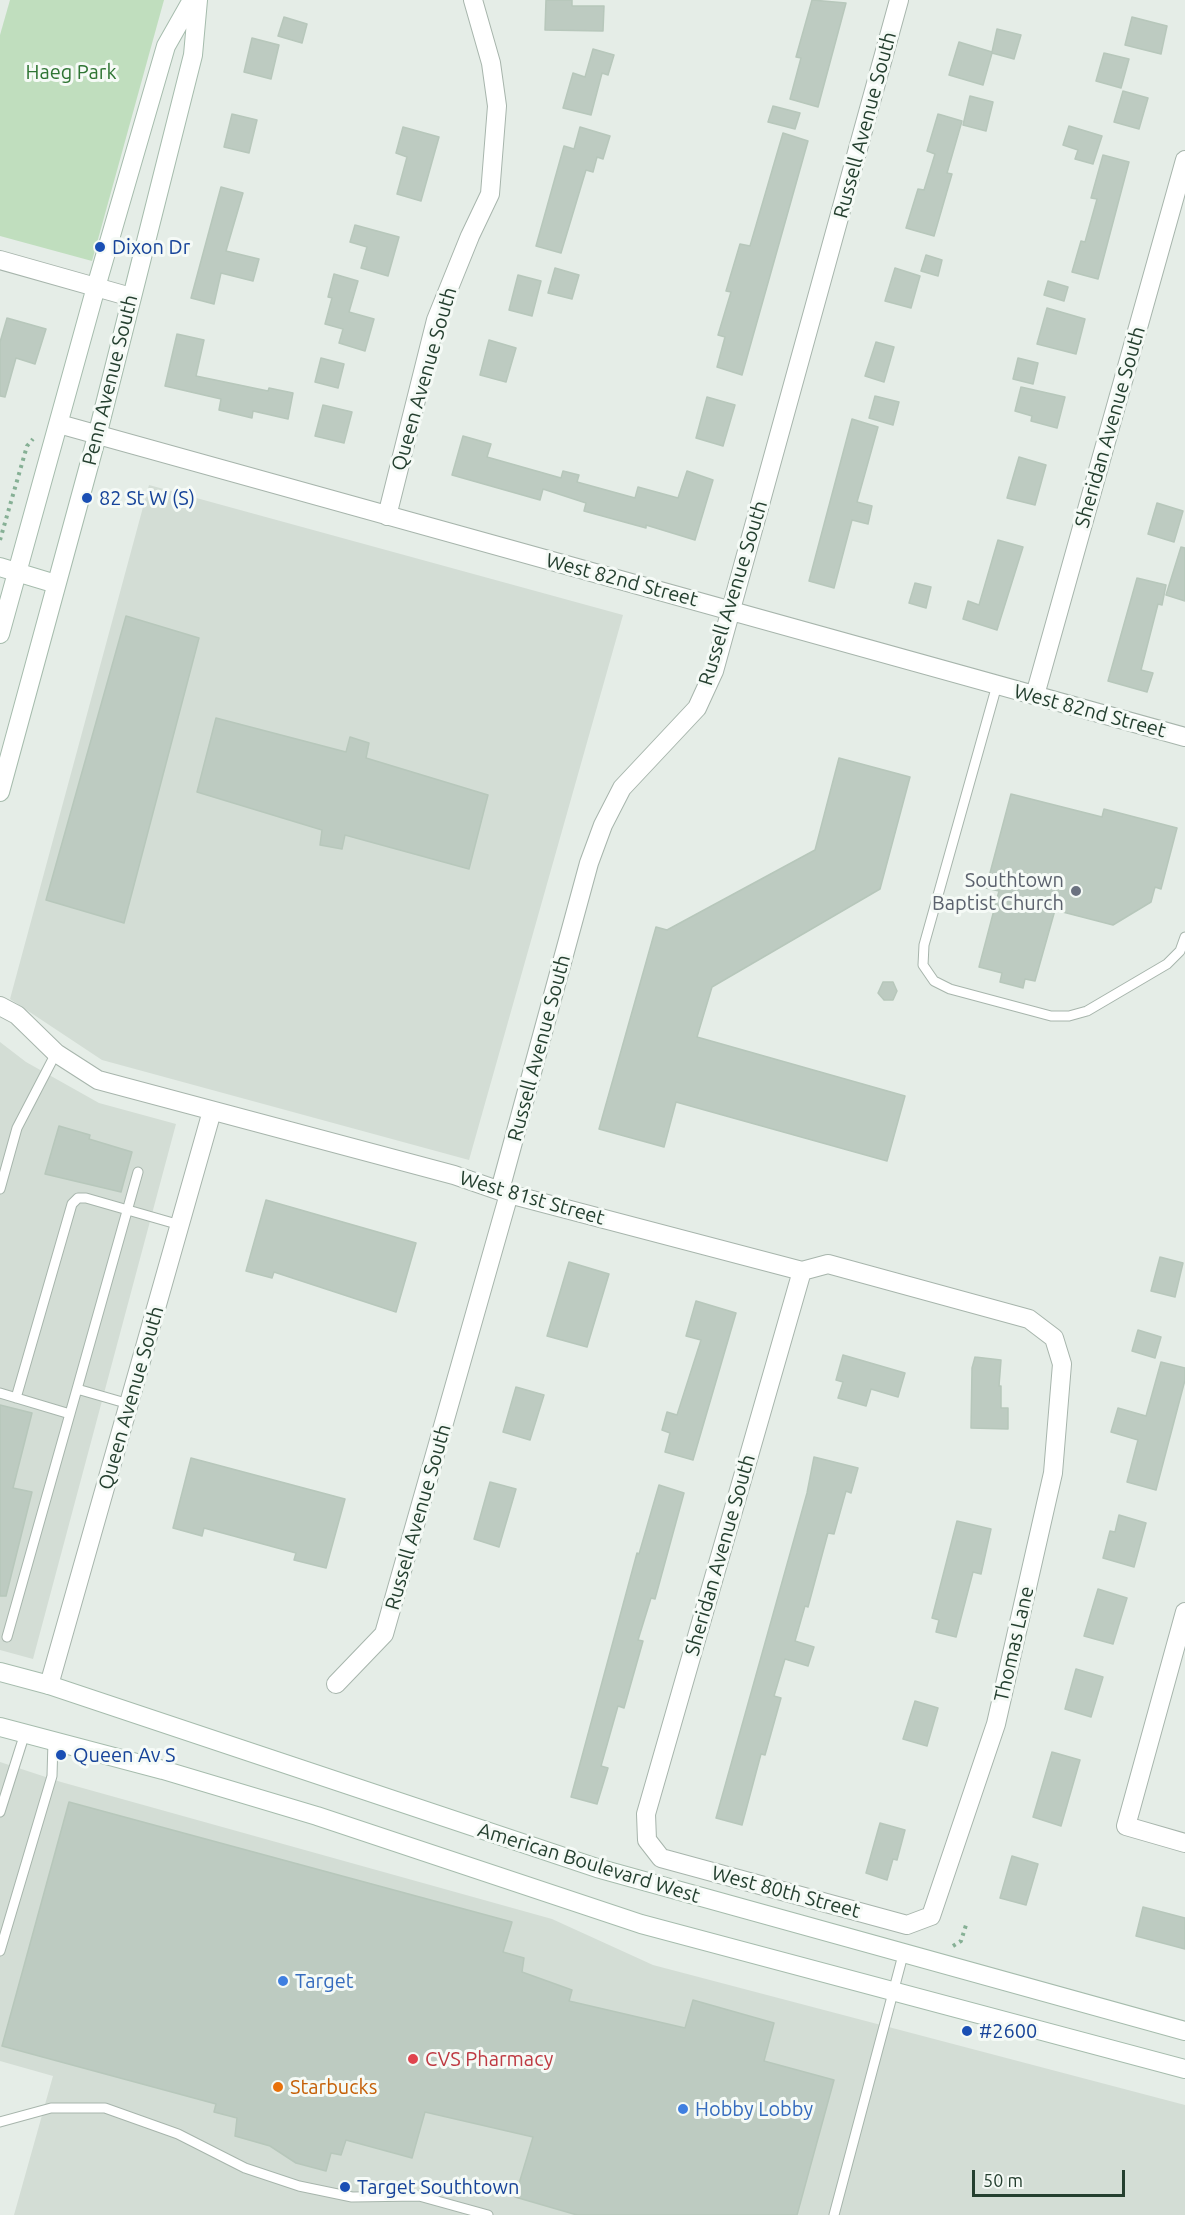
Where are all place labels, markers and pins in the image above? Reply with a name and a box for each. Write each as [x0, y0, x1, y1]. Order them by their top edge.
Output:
place label: Dixon Dr [112, 235, 190, 259]
marker: Dixon Dr [93, 240, 107, 254]
place label: 82 St W (S) [99, 486, 195, 510]
marker: 82 St W (S) [80, 491, 94, 505]
place label: Southtown Baptist Church [932, 868, 1064, 915]
marker: Southtown Baptist Church [1069, 884, 1083, 898]
place label: Queen Av S [73, 1743, 176, 1767]
marker: Queen Av S [54, 1748, 68, 1762]
place label: Target [295, 1969, 354, 1993]
marker: Target [276, 1974, 290, 1988]
place label: #2600 [979, 2019, 1037, 2043]
marker: #2600 [960, 2024, 974, 2038]
place label: CVS Pharmacy [425, 2047, 553, 2071]
marker: CVS Pharmacy [406, 2052, 420, 2066]
place label: Starbucks [290, 2075, 377, 2099]
marker: Starbucks [271, 2080, 285, 2094]
place label: Hobby Lobby [695, 2097, 813, 2121]
marker: Hobby Lobby [676, 2102, 690, 2116]
place label: Target Southtown [357, 2175, 519, 2199]
marker: Target Southtown [338, 2180, 352, 2194]

